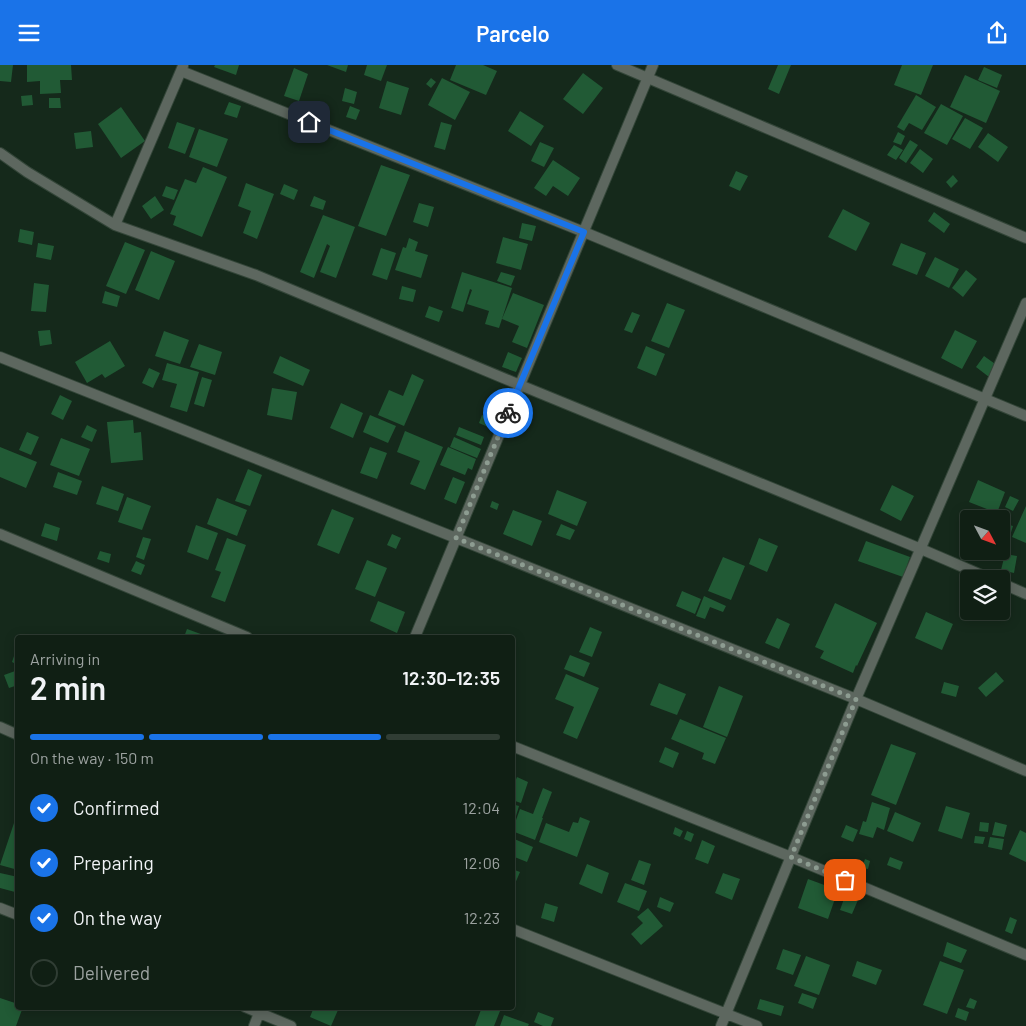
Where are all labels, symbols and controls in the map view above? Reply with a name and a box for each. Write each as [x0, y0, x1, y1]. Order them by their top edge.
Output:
icon: menu [15, 19, 43, 47]
icon: share [983, 19, 1011, 47]
text: Parcelo [476, 20, 550, 46]
pin [288, 101, 330, 143]
icon: home [295, 108, 323, 136]
courier [483, 388, 533, 438]
icon: bike [494, 399, 522, 427]
north arrow [960, 510, 1010, 560]
map controls [960, 510, 1010, 620]
button: layers [960, 570, 1010, 620]
text: Arriving in [30, 649, 100, 668]
text: 12:30–12:35 [402, 666, 500, 689]
text: 2 min [30, 668, 106, 706]
text: On the way · 150 m [30, 748, 154, 767]
icon: check [30, 794, 58, 822]
text: Confirmed [73, 796, 160, 819]
text: 12:04 [463, 798, 500, 817]
icon: check [30, 849, 58, 877]
text: Preparing [73, 851, 154, 874]
text: 12:06 [463, 853, 500, 872]
pin [824, 859, 866, 901]
icon: bag [831, 866, 859, 894]
icon: check [30, 904, 58, 932]
text: On the way [73, 906, 162, 929]
text: 12:23 [464, 908, 500, 927]
text: Delivered [73, 961, 150, 984]

